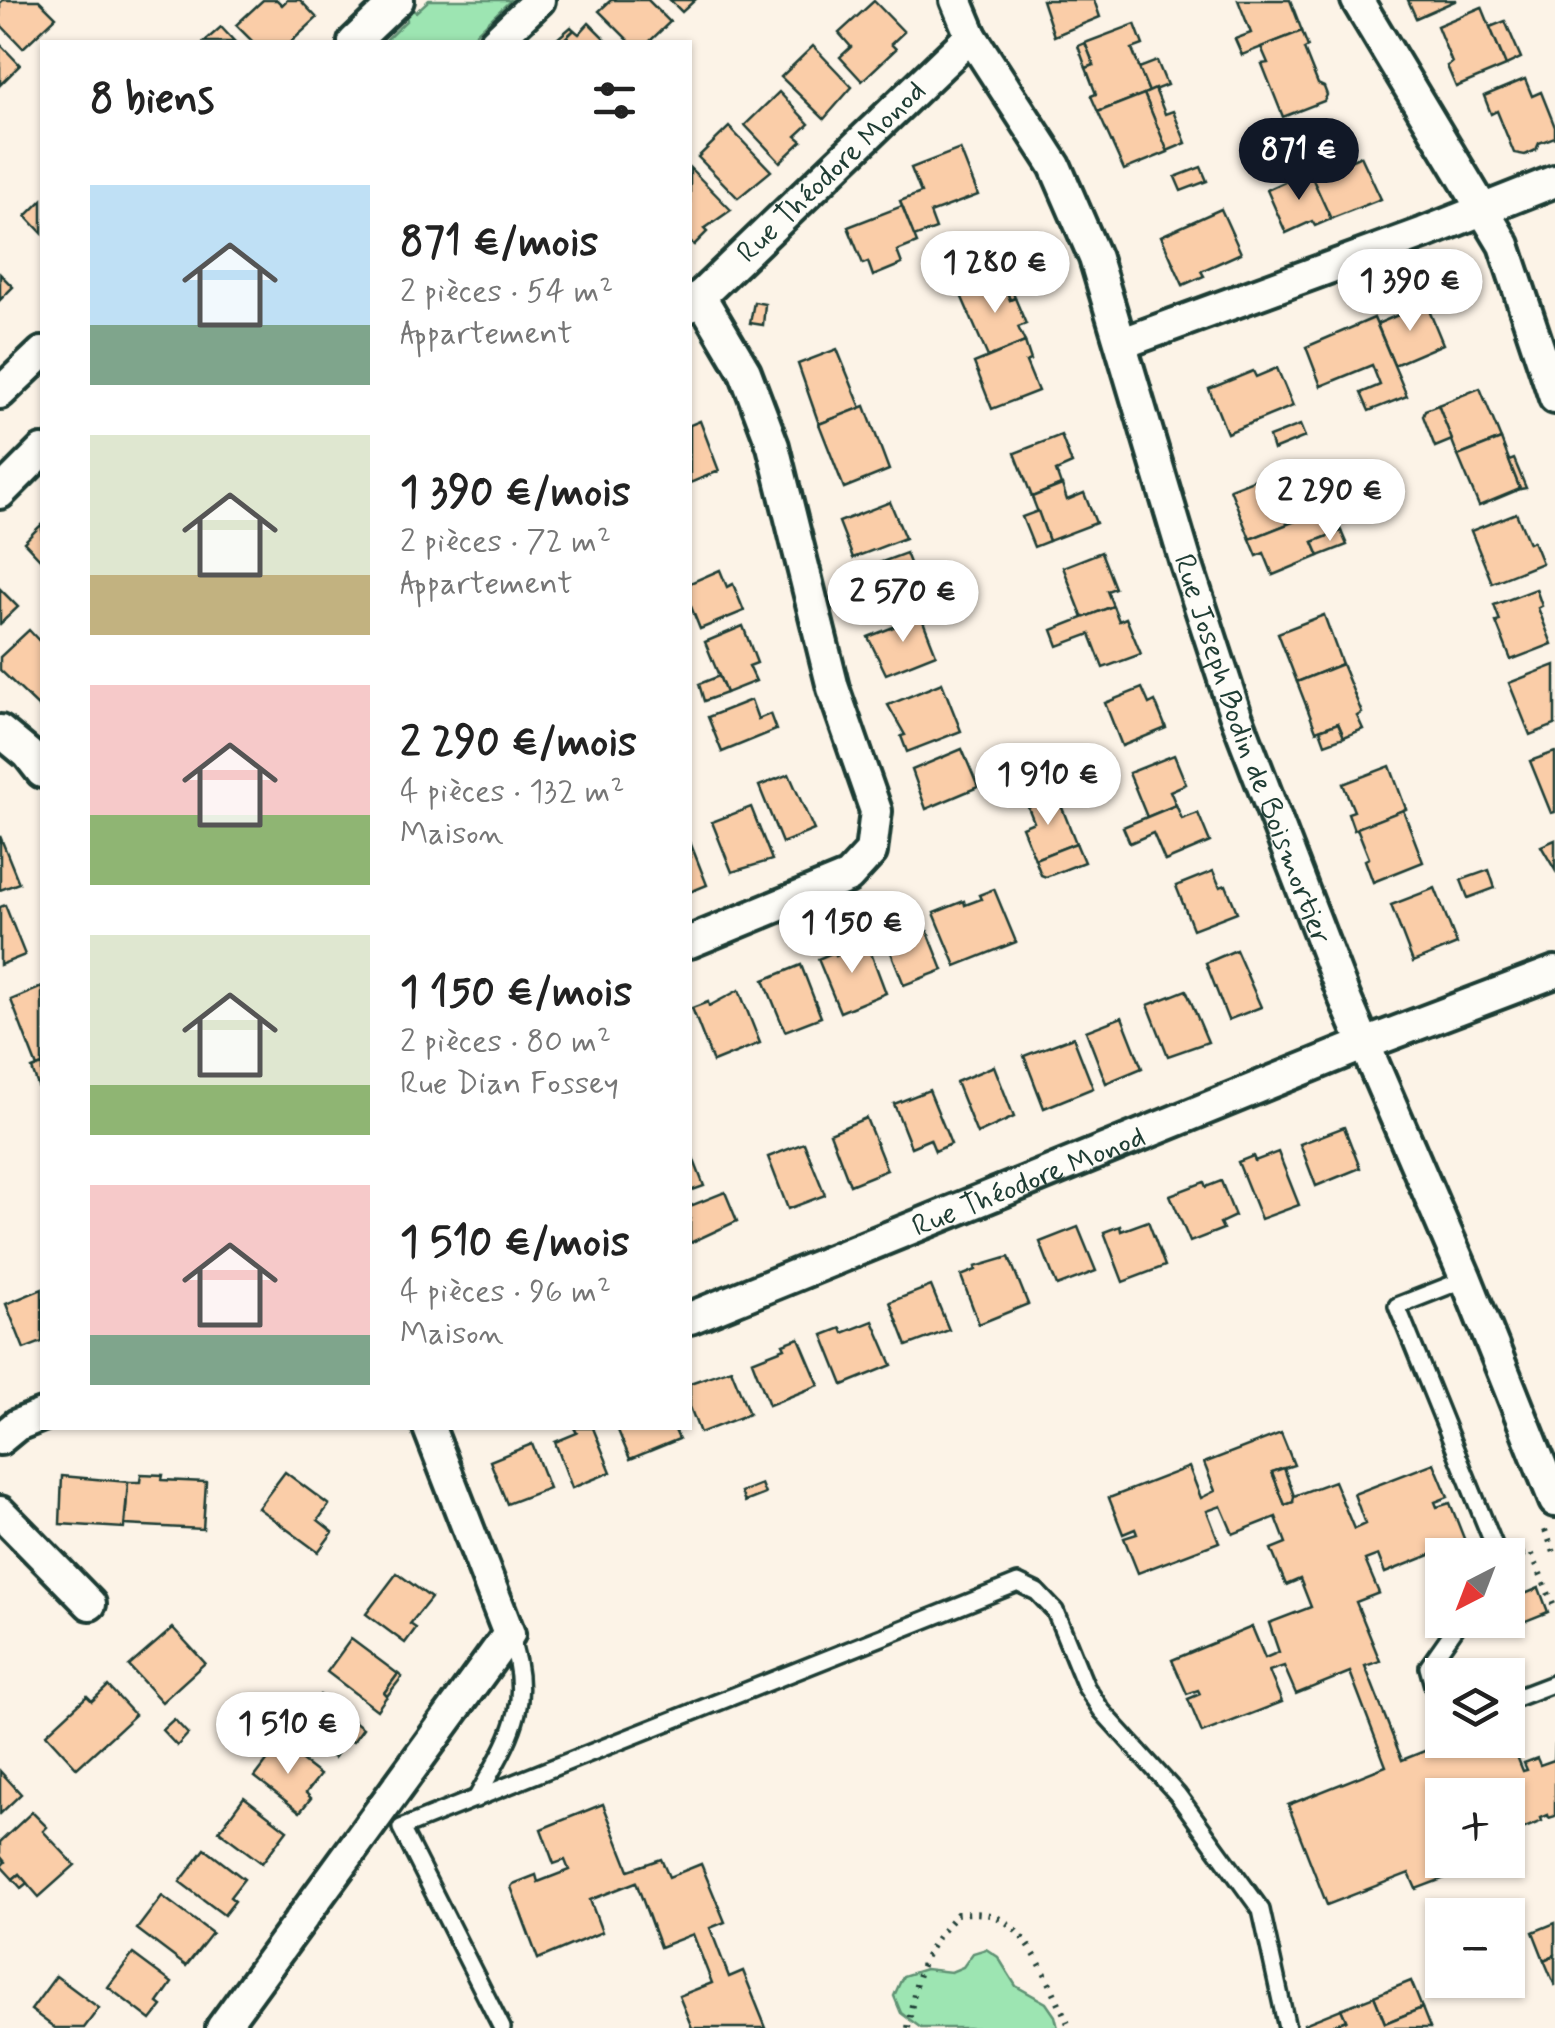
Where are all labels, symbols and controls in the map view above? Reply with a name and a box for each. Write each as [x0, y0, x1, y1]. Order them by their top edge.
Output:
street label: Rue Théodore Monod [729, 72, 935, 272]
text: 8 biens [90, 73, 214, 128]
icon: filters [587, 73, 642, 128]
pin: 871 € [1229, 118, 1369, 203]
text: 871 € [1261, 129, 1337, 171]
text: 871 €/mois [400, 216, 598, 271]
icon: home [170, 225, 290, 345]
pin: 1 280 € [903, 231, 1087, 316]
text: 1 280 € [943, 242, 1047, 284]
pin: 1 390 € [1318, 249, 1502, 334]
text: 1 390 € [1360, 260, 1460, 302]
text: 2 pièces · 54 m² [400, 271, 613, 313]
text: Appartement [400, 313, 573, 355]
pin: 2 290 € [1238, 459, 1422, 544]
text: 1 390 €/mois [400, 466, 631, 521]
text: 2 290 € [1277, 470, 1383, 512]
icon: home [170, 475, 290, 595]
text: 2 pièces · 72 m² [400, 521, 611, 563]
street label: Rue Joseph Bodin de Boismortier [1163, 549, 1340, 950]
pin: 2 570 € [811, 560, 995, 645]
text: Appartement [400, 563, 573, 605]
text: 2 570 € [850, 571, 956, 613]
text: 2 290 €/mois [400, 716, 637, 771]
icon: home [170, 725, 290, 845]
pin: 1 910 € [956, 743, 1140, 828]
text: 1 910 € [997, 754, 1099, 796]
text: 4 pièces · 132 m² [400, 771, 625, 813]
text: Maison [400, 813, 504, 855]
pin: 1 150 € [760, 891, 944, 976]
text: 1 150 € [801, 902, 903, 944]
text: 1 150 €/mois [400, 966, 632, 1021]
icon: home [170, 975, 290, 1095]
text: 2 pièces · 80 m² [400, 1021, 611, 1063]
text: Rue Dian Fossey [400, 1063, 619, 1105]
street label: Rue Théodore Monod [907, 1117, 1151, 1247]
text: 1 510 €/mois [400, 1216, 630, 1271]
icon: home [170, 1225, 290, 1345]
text: 4 pièces · 96 m² [400, 1271, 611, 1313]
text: Maison [400, 1313, 504, 1355]
north arrow [1425, 1538, 1525, 1638]
map controls [1425, 1538, 1525, 1998]
button: layers [1425, 1658, 1525, 1758]
pin: 1 510 € [196, 1692, 380, 1777]
text: 1 510 € [238, 1703, 338, 1745]
button: + [1425, 1778, 1525, 1878]
button: − [1425, 1898, 1525, 1998]

